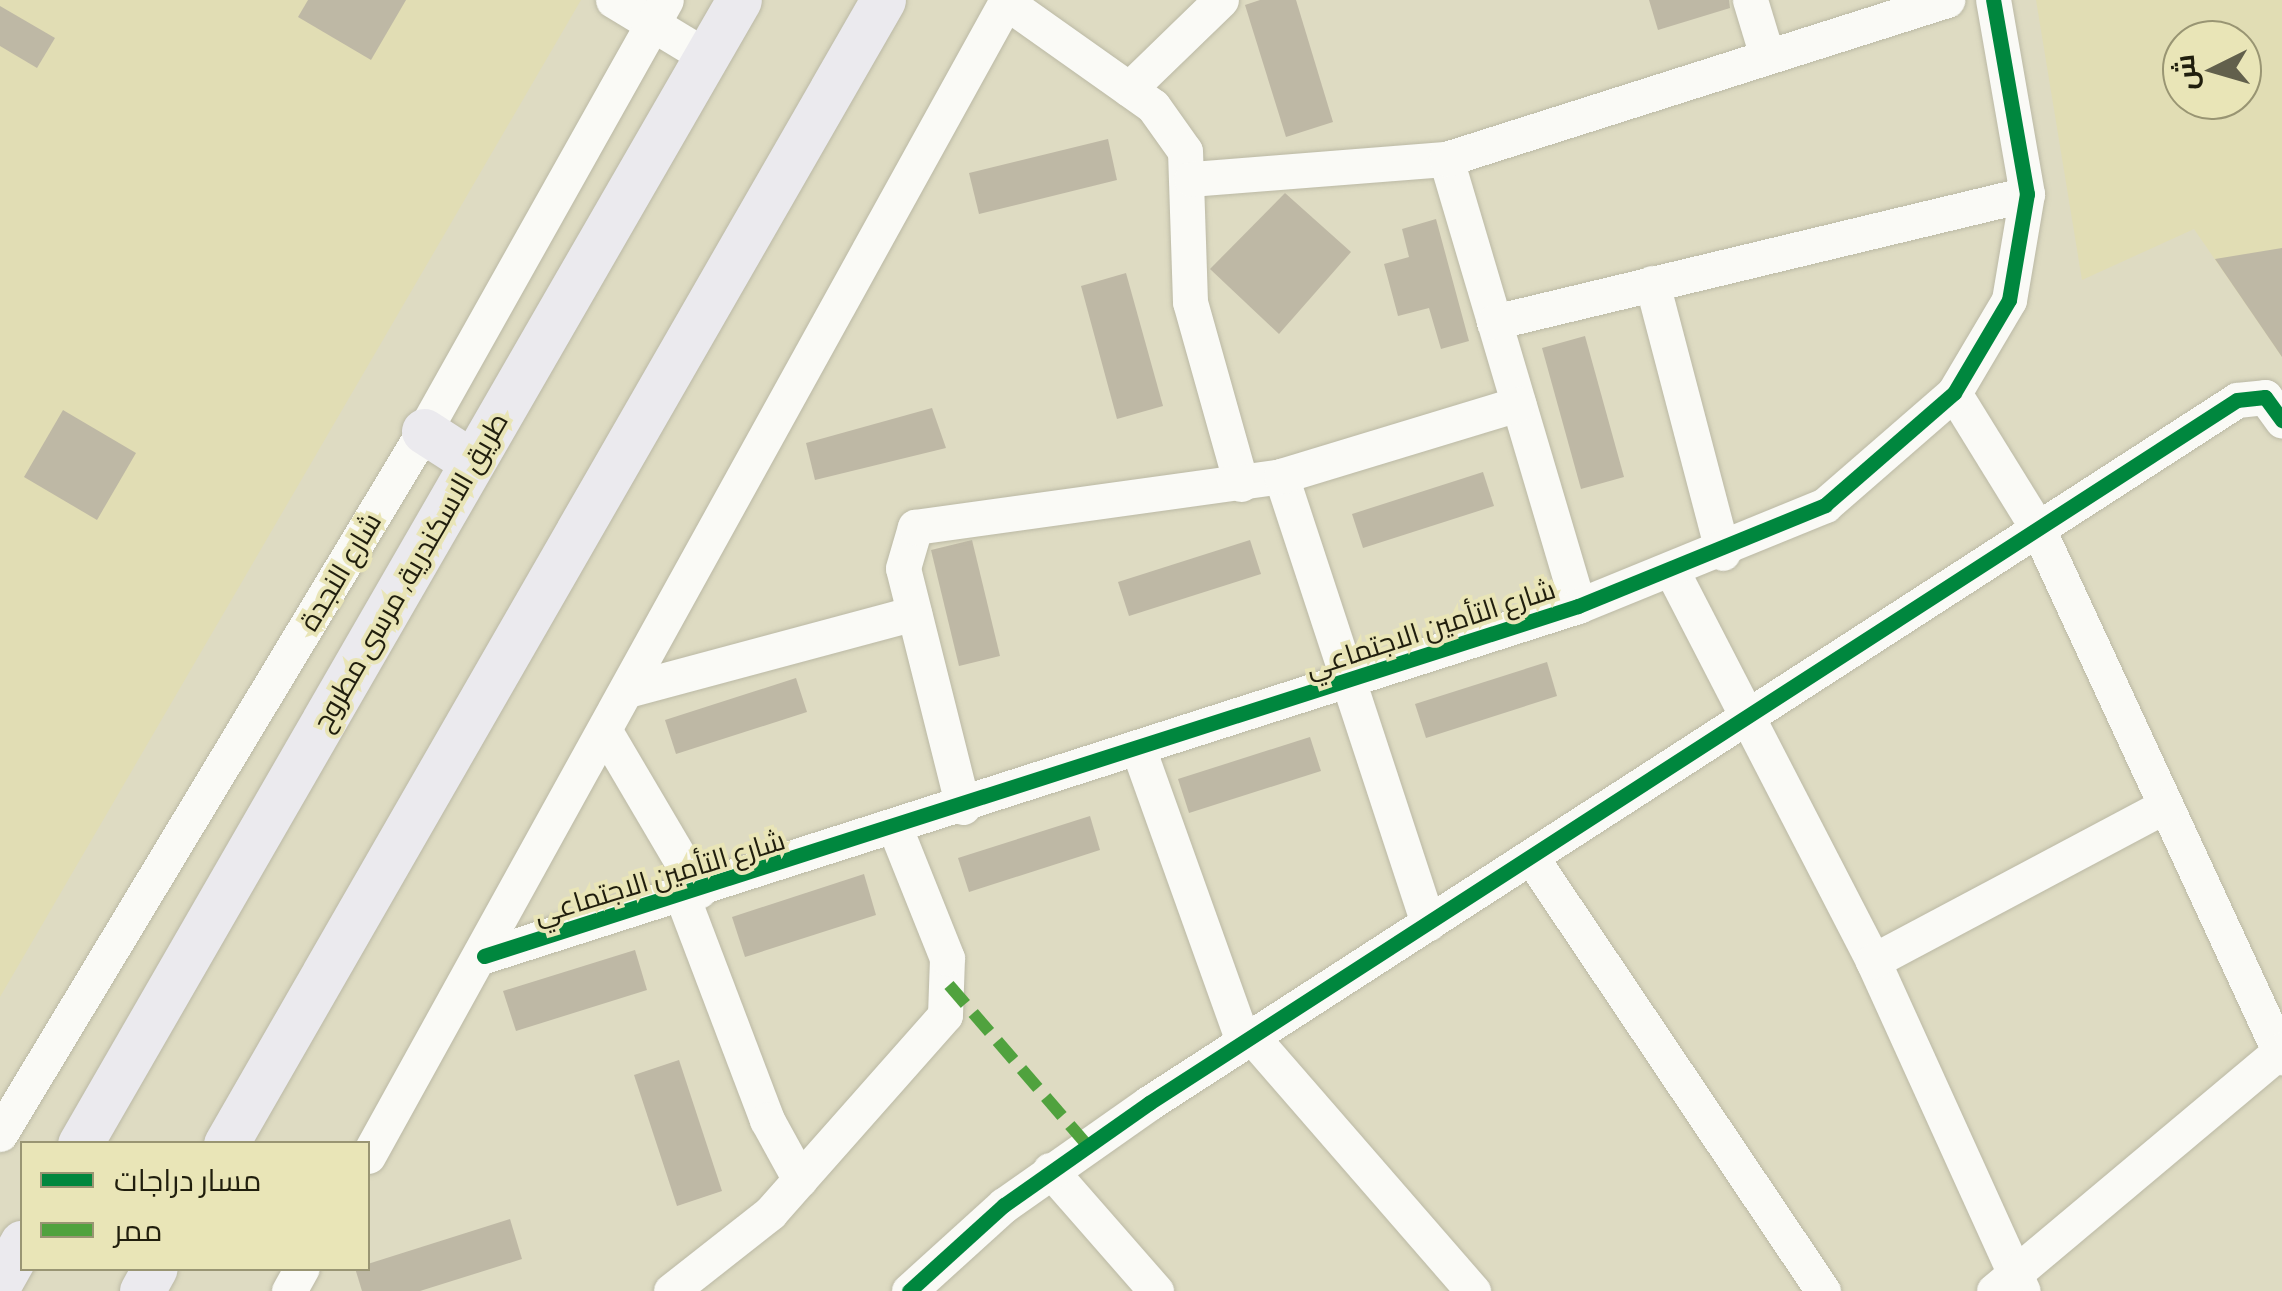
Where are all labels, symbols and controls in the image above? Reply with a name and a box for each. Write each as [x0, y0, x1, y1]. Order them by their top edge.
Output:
north arrow [2162, 20, 2262, 120]
text: ش [2166, 53, 2203, 92]
street label: طريق الاسكندرية, مرسى مطروح [304, 406, 514, 736]
street label: شارع النجدة [291, 506, 387, 636]
street label: شارع التأمين الاجتماعي [1301, 571, 1559, 683]
street label: شارع التأمين الاجتماعي [529, 822, 789, 930]
legend [20, 1141, 370, 1271]
text: مسار دراجات [114, 1161, 261, 1197]
text: ممر [114, 1211, 163, 1247]

